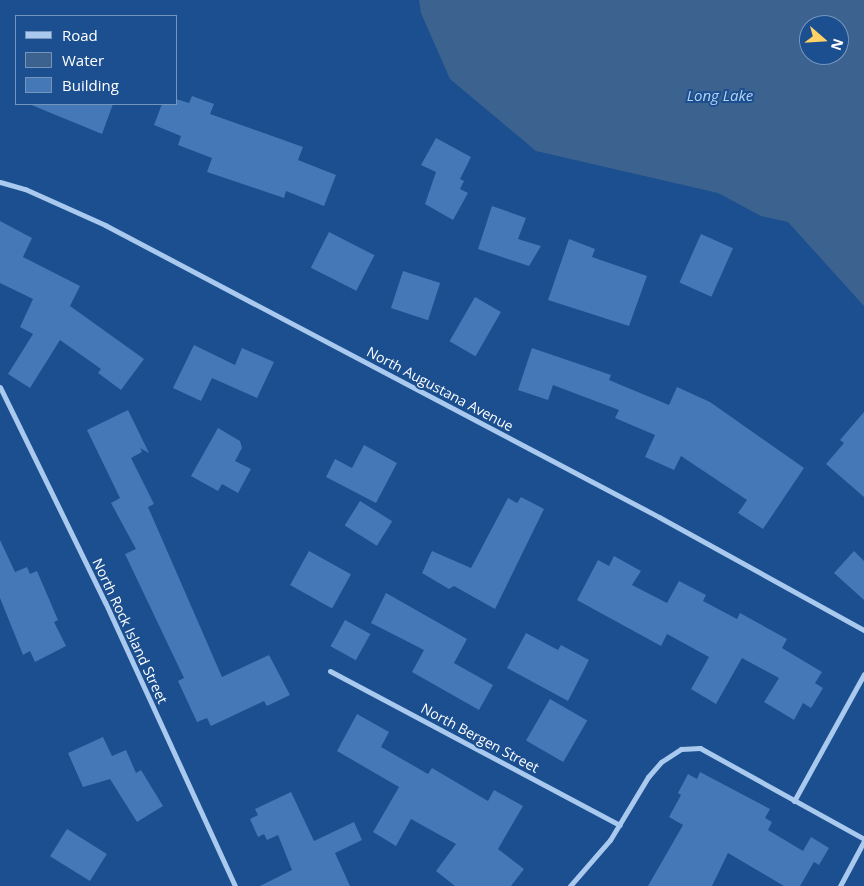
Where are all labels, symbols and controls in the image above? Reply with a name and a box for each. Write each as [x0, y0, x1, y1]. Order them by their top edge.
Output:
legend [15, 15, 178, 105]
north arrow [799, 15, 849, 65]
text: Road [62, 25, 98, 45]
text: N [827, 36, 849, 53]
text: Water [62, 50, 104, 70]
text: Building [62, 75, 119, 95]
water label: Long Lake [687, 87, 753, 105]
street label: North Augustana Avenue [364, 343, 516, 435]
street label: North Rock Island Street [89, 556, 171, 706]
street label: North Bergen Street [418, 700, 542, 776]

